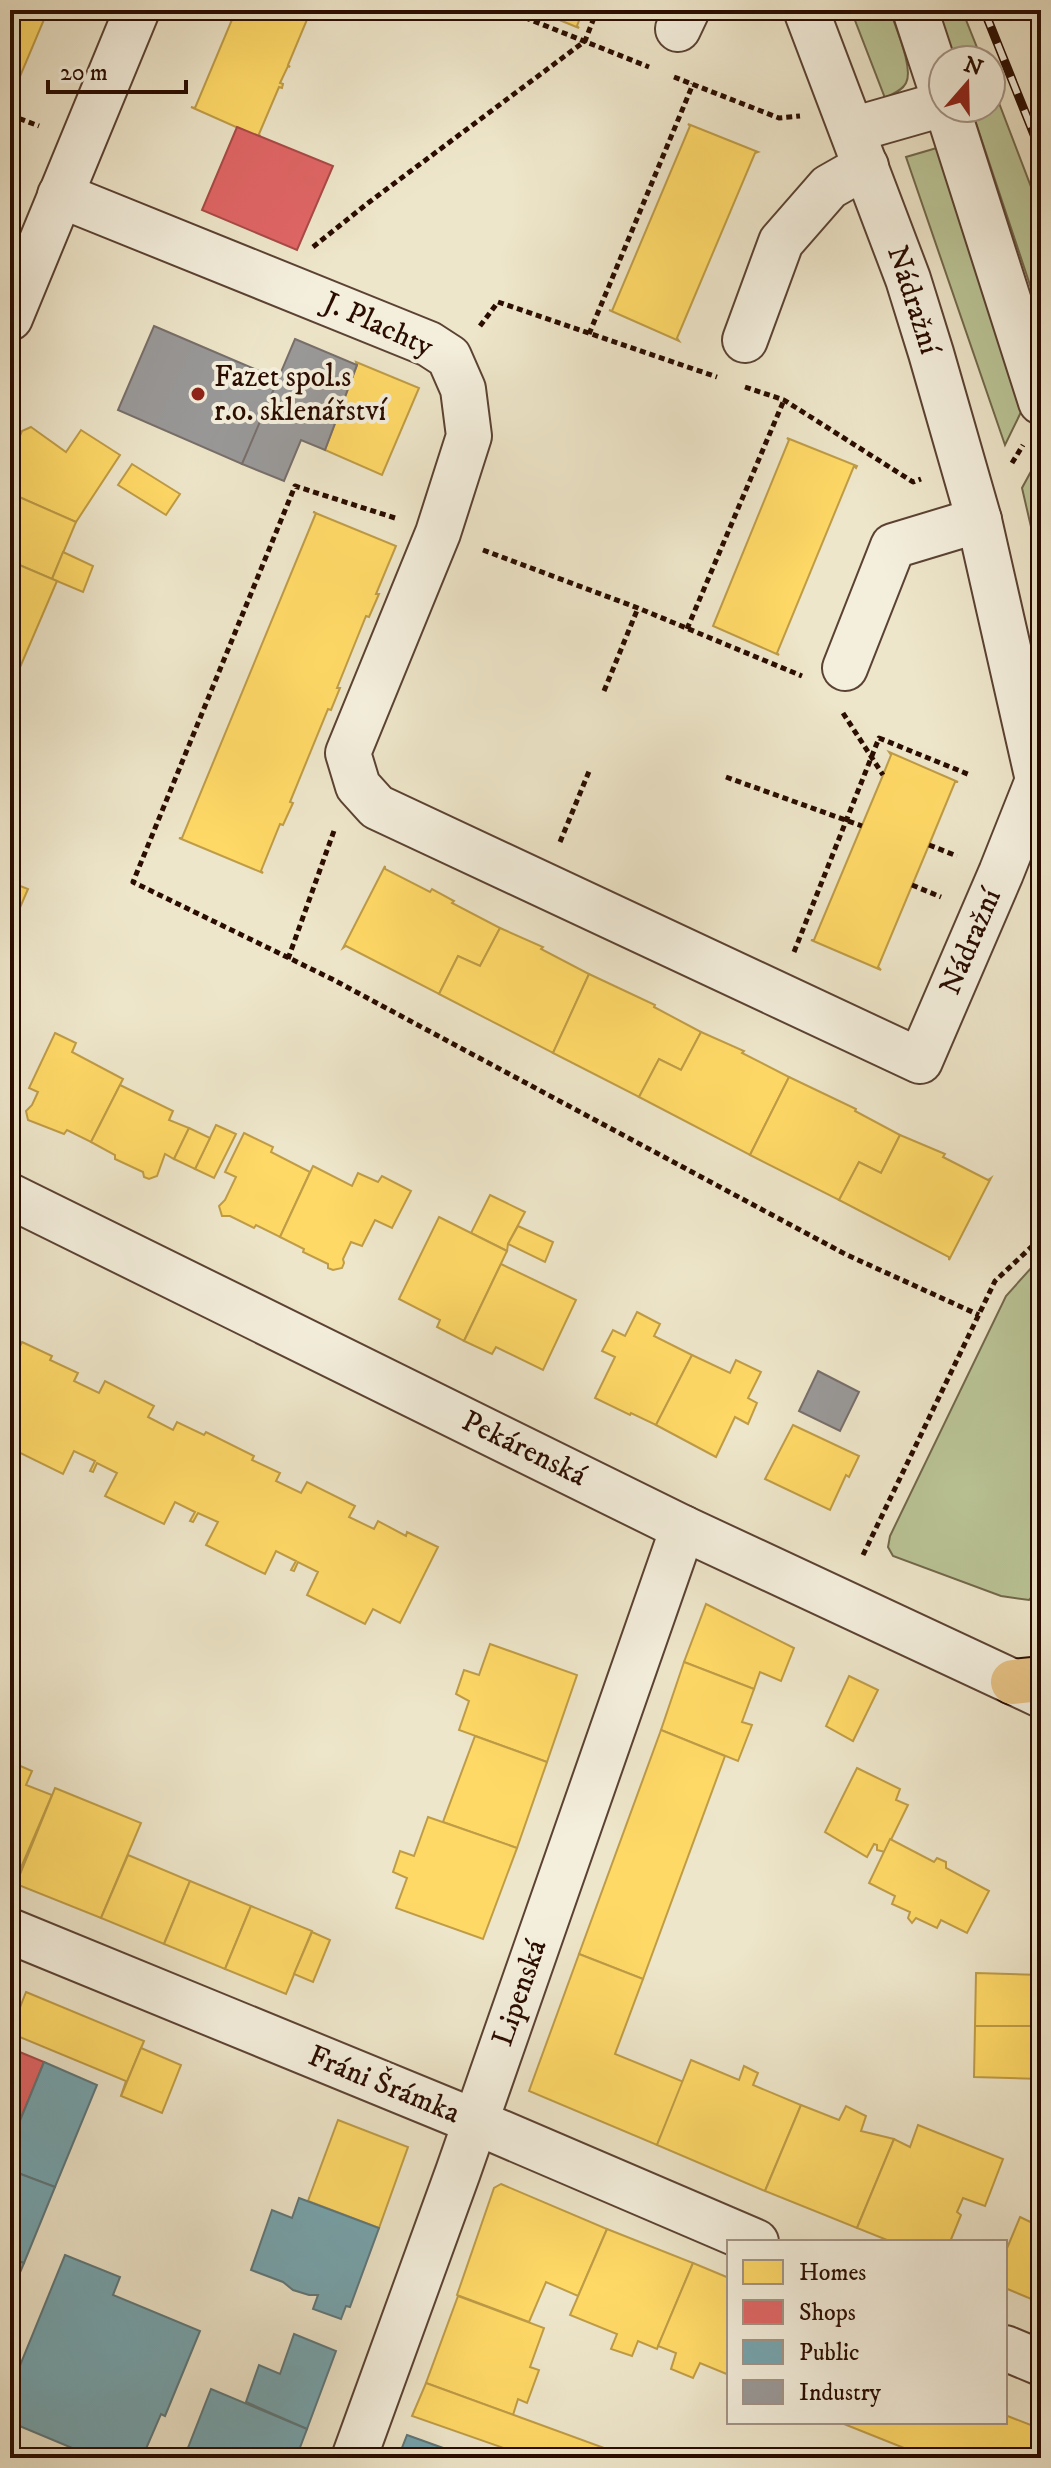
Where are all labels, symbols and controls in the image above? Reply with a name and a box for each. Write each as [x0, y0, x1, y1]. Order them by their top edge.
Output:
scale bar [48, 44, 186, 94]
north arrow [927, 44, 1007, 124]
text: N [960, 51, 986, 82]
text: 20 m [60, 58, 108, 88]
street label: Nádražní [878, 241, 948, 360]
street label: J. Plachty [315, 283, 439, 366]
place label: Fazet spol.s r.o. sklenářství [214, 359, 388, 430]
marker: Fazet spol.s r.o. sklenářství [189, 385, 207, 403]
street label: Nádražní [932, 882, 1010, 1001]
street label: Pekárenská [456, 1403, 593, 1495]
street label: Lipenská [485, 1935, 556, 2051]
street label: Fráni Šrámka [303, 2036, 466, 2132]
legend [727, 2240, 1007, 2424]
text: Homes [799, 2258, 866, 2288]
text: Shops [799, 2298, 856, 2328]
text: Public [799, 2338, 859, 2368]
text: Industry [799, 2378, 882, 2408]

